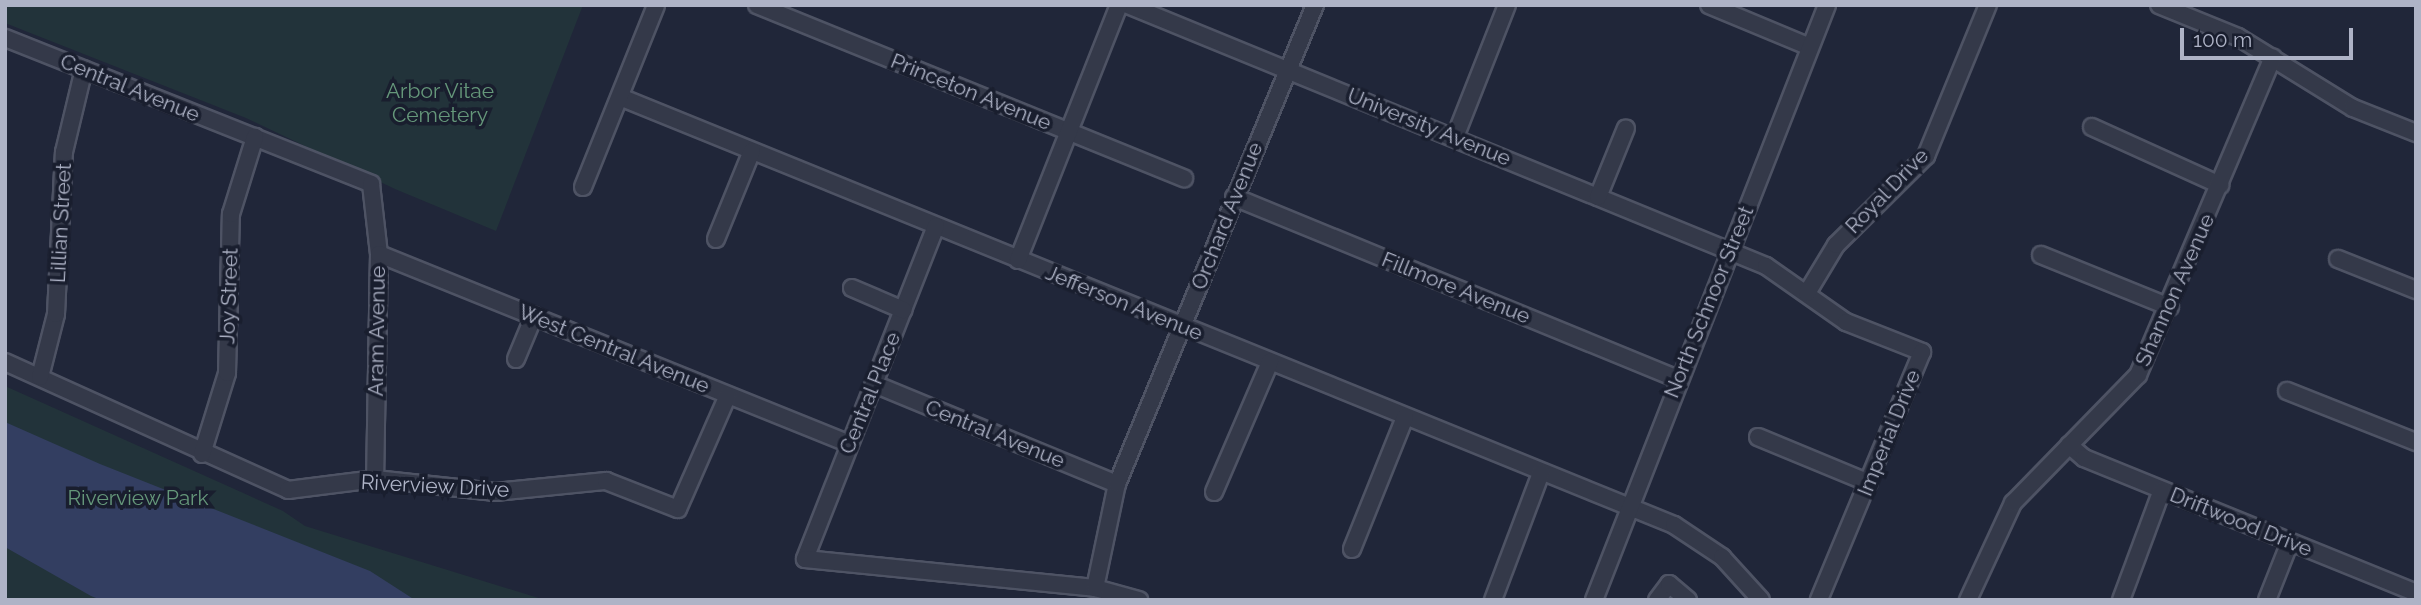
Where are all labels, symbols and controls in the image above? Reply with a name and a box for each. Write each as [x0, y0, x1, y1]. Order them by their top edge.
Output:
scale bar [2183, 14, 2356, 58]
text: 100 m [2193, 27, 2252, 52]
street label: Central Avenue [56, 48, 204, 128]
street label: Princeton Avenue [887, 48, 1055, 136]
park label: Arbor Vitae Cemetery [385, 78, 495, 128]
street label: University Avenue [1343, 82, 1515, 172]
street label: Orchard Avenue [1186, 138, 1268, 294]
street label: Royal Drive [1840, 143, 1934, 239]
street label: Lillian Street [45, 162, 77, 284]
street label: North Schnoor Street [1659, 202, 1759, 402]
street label: Shannon Avenue [2130, 210, 2220, 370]
street label: Joy Street [215, 247, 243, 345]
street label: Fillmore Avenue [1378, 247, 1534, 329]
street label: Jefferson Avenue [1042, 260, 1206, 346]
street label: Aram Avenue [363, 265, 391, 397]
street label: West Central Avenue [514, 299, 714, 399]
street label: Central Place [834, 328, 906, 458]
street label: Imperial Drive [1852, 366, 1926, 500]
street label: Central Avenue [921, 394, 1069, 474]
street label: Riverview Drive [360, 470, 510, 502]
street label: Driftwood Drive [2166, 482, 2316, 562]
park label: Riverview Park [67, 485, 209, 511]

